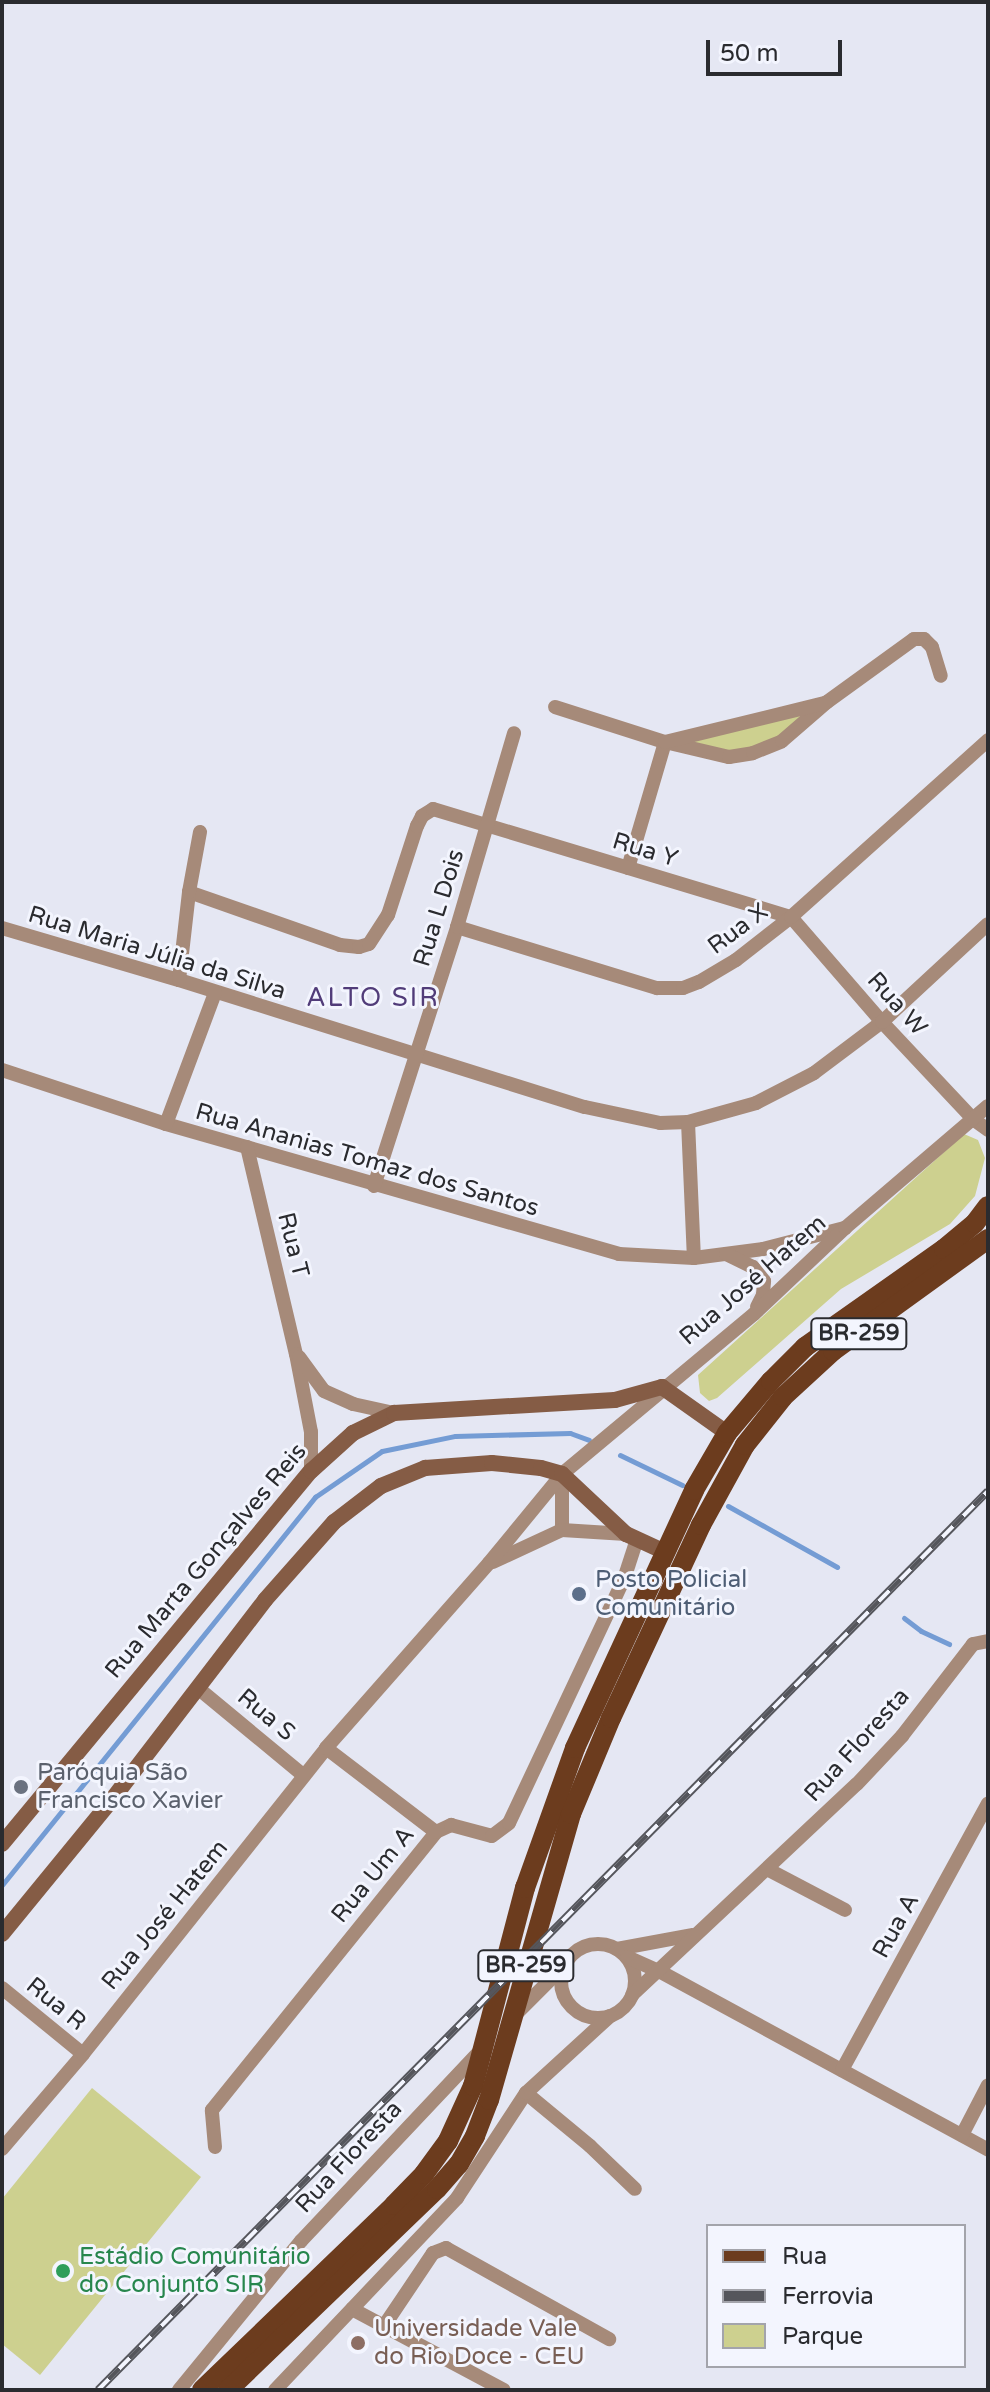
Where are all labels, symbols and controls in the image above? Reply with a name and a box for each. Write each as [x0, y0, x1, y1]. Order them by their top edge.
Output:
scale bar [710, 24, 846, 74]
text: 50 m [720, 39, 778, 68]
street label: Rua Y [609, 826, 681, 874]
street label: Rua L Dois [408, 846, 470, 970]
street label: Rua X [702, 897, 774, 961]
street label: Rua Maria Júlia da Silva [25, 900, 289, 1006]
street label: Rua W [861, 966, 933, 1042]
district label: ALTO SIR [306, 982, 440, 1014]
street label: Rua Ananias Tomaz dos Santos [192, 1097, 542, 1223]
street label: Rua T [271, 1209, 315, 1281]
street label: Rua José Hatem [674, 1209, 832, 1351]
road number: BR-259 [809, 1316, 909, 1352]
street label: Rua Marta Gonçalves Reis [99, 1438, 313, 1684]
place label: Posto Policial Comunitário [595, 1566, 747, 1622]
marker: Posto Policial Comunitário [570, 1585, 588, 1603]
street label: Rua Floresta [798, 1682, 916, 1808]
street label: Rua S [231, 1683, 301, 1747]
place label: Paróquia São Francisco Xavier [37, 1759, 223, 1815]
marker: Paróquia São Francisco Xavier [12, 1778, 30, 1796]
street label: Rua Um A [326, 1821, 420, 1929]
street label: Rua José Hatem [96, 1834, 234, 1996]
street label: Rua A [867, 1889, 925, 1963]
road number: BR-259 [476, 1948, 576, 1984]
street label: Rua R [20, 1971, 92, 2037]
street label: Rua Floresta [290, 2095, 408, 2219]
legend [706, 2224, 966, 2368]
text: Rua [782, 2242, 827, 2271]
place label: Estádio Comunitário do Conjunto SIR [79, 2243, 311, 2299]
marker: Estádio Comunitário do Conjunto SIR [54, 2262, 72, 2280]
text: Ferrovia [782, 2282, 874, 2311]
place label: Universidade Vale do Rio Doce - CEU [374, 2315, 585, 2371]
text: Parque [782, 2322, 863, 2351]
marker: Universidade Vale do Rio Doce - CEU [349, 2334, 367, 2352]

